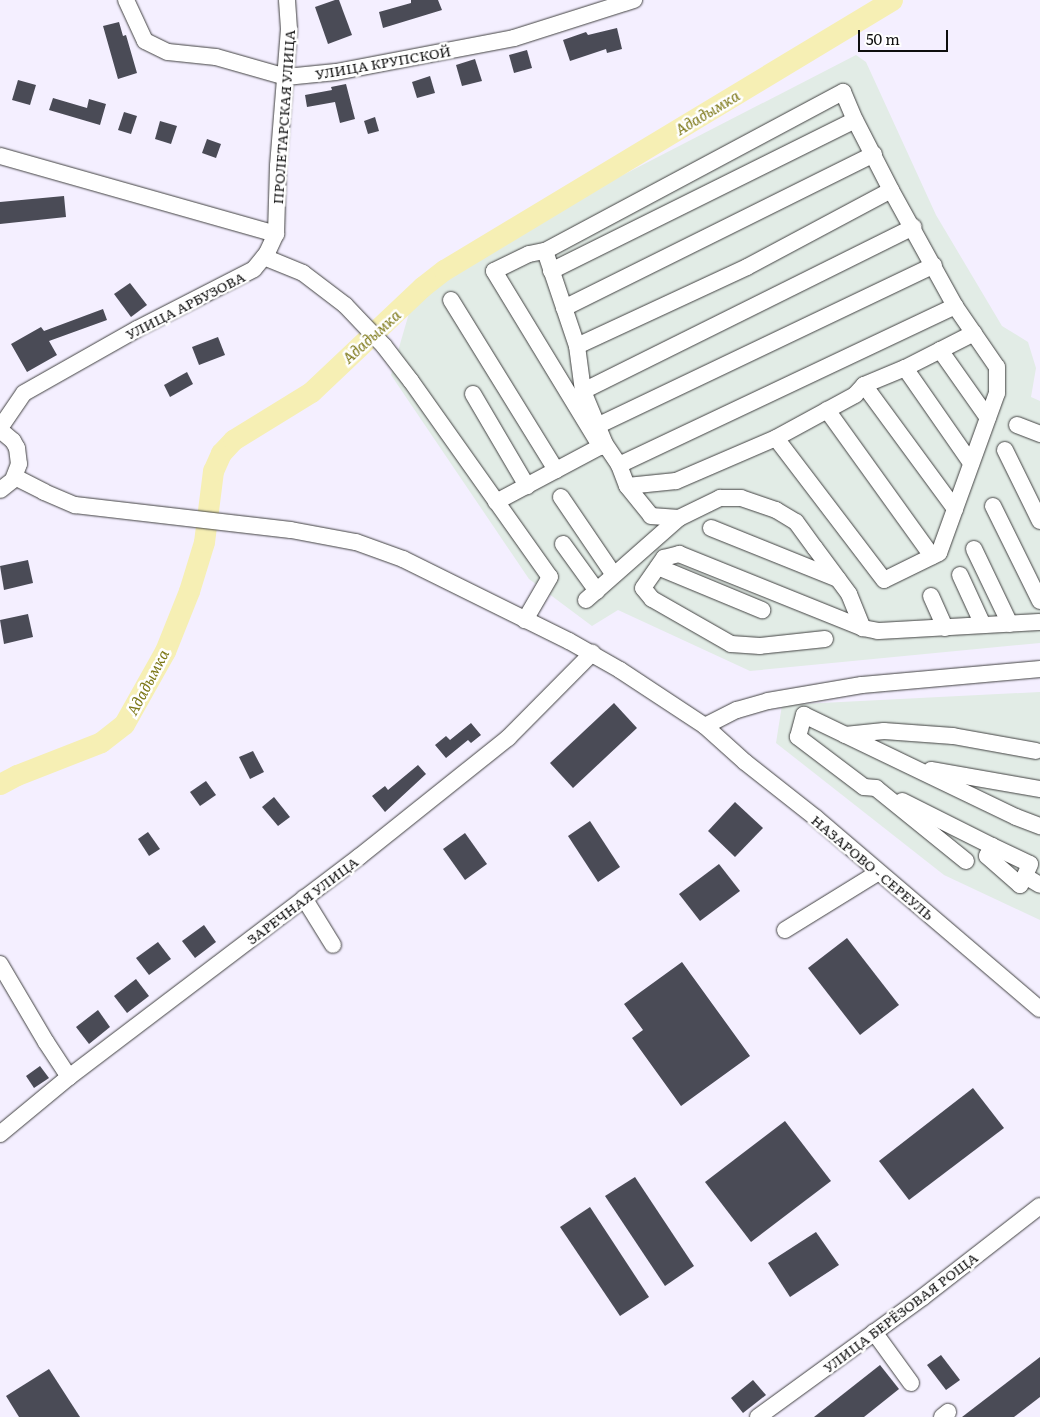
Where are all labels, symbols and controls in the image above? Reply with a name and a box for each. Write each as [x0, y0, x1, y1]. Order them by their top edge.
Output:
scale bar [860, 20, 950, 52]
text: 50 m [866, 27, 900, 50]
street label: ПРОЛЕТАРСКАЯ УЛИЦА [269, 29, 297, 205]
street label: УЛИЦА КРУПСКОЙ [314, 42, 452, 82]
water label: Ададымка [672, 86, 742, 138]
street label: УЛИЦА АРБУЗОВА [123, 268, 247, 342]
water label: Ададымка [338, 305, 404, 367]
water label: Ададымка [122, 646, 172, 718]
street label: НАЗАРОВО - СЕРЕУЛЬ [808, 811, 938, 923]
street label: ЗАРЕЧНАЯ УЛИЦА [243, 853, 361, 947]
street label: УЛИЦА БЕРЁЗОВАЯ РОЩА [819, 1248, 981, 1376]

